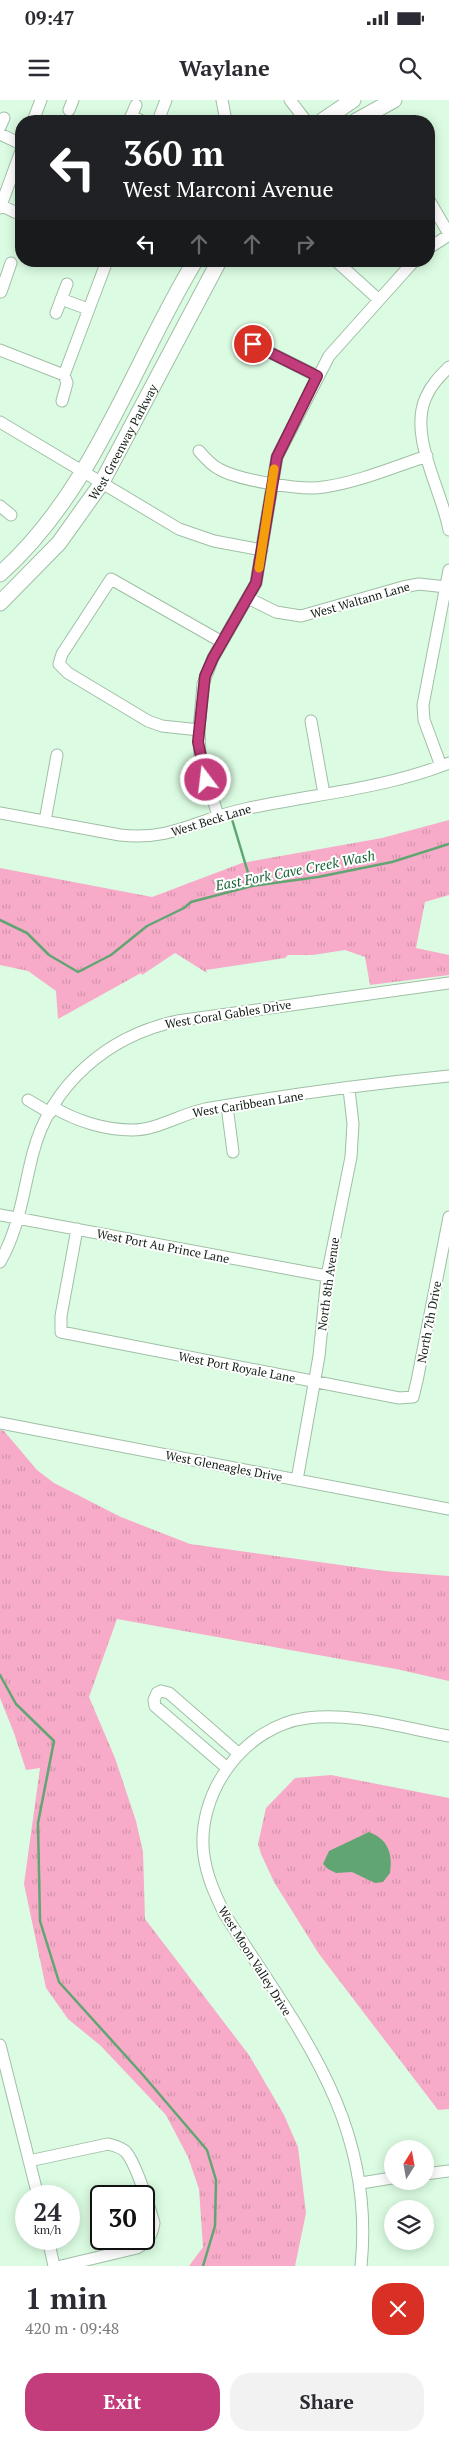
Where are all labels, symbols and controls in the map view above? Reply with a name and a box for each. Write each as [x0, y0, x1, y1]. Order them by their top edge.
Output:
text: 09:47 [25, 5, 74, 30]
text: Waylane [179, 53, 270, 82]
icon: menu [25, 54, 53, 82]
icon: search [396, 54, 424, 82]
text: 360 m [123, 130, 224, 176]
icon: left [40, 135, 105, 200]
text: West Marconi Avenue [123, 174, 334, 203]
icon: left [132, 230, 160, 258]
icon: ahead [185, 230, 213, 258]
icon: ahead [238, 230, 266, 258]
icon: right [291, 230, 319, 258]
pin [232, 323, 274, 365]
icon: arrive [239, 330, 267, 358]
street label: West Greenway Parkway [85, 380, 161, 503]
street label: West Waltann Lane [309, 579, 411, 621]
position arrow [179, 753, 231, 805]
street label: West Beck Lane [169, 801, 253, 839]
water label: East Fork Cave Creek Wash [213, 845, 376, 895]
street label: West Coral Gables Drive [164, 997, 292, 1031]
street label: West Caribbean Lane [191, 1088, 305, 1120]
street label: West Port Au Prince Lane [95, 1226, 231, 1266]
street label: North 8th Avenue [314, 1236, 342, 1332]
street label: North 7th Drive [414, 1280, 444, 1364]
street label: West Port Royale Lane [177, 1348, 297, 1386]
street label: West Gleneagles Drive [164, 1447, 284, 1485]
street label: West Moon Valley Drive [215, 1903, 295, 2019]
north arrow [384, 2140, 434, 2190]
map controls [384, 2140, 434, 2250]
speed limit sign: 30 [90, 2185, 155, 2250]
text: 24 [33, 2195, 62, 2228]
button: layers [384, 2200, 434, 2250]
text: km/h [34, 2222, 61, 2237]
text: 1 min [25, 2278, 107, 2318]
button: close [372, 2283, 424, 2335]
text: 420 m · 09:48 [25, 2317, 119, 2339]
button: Exit [25, 2373, 220, 2431]
button: Share [230, 2373, 424, 2431]

